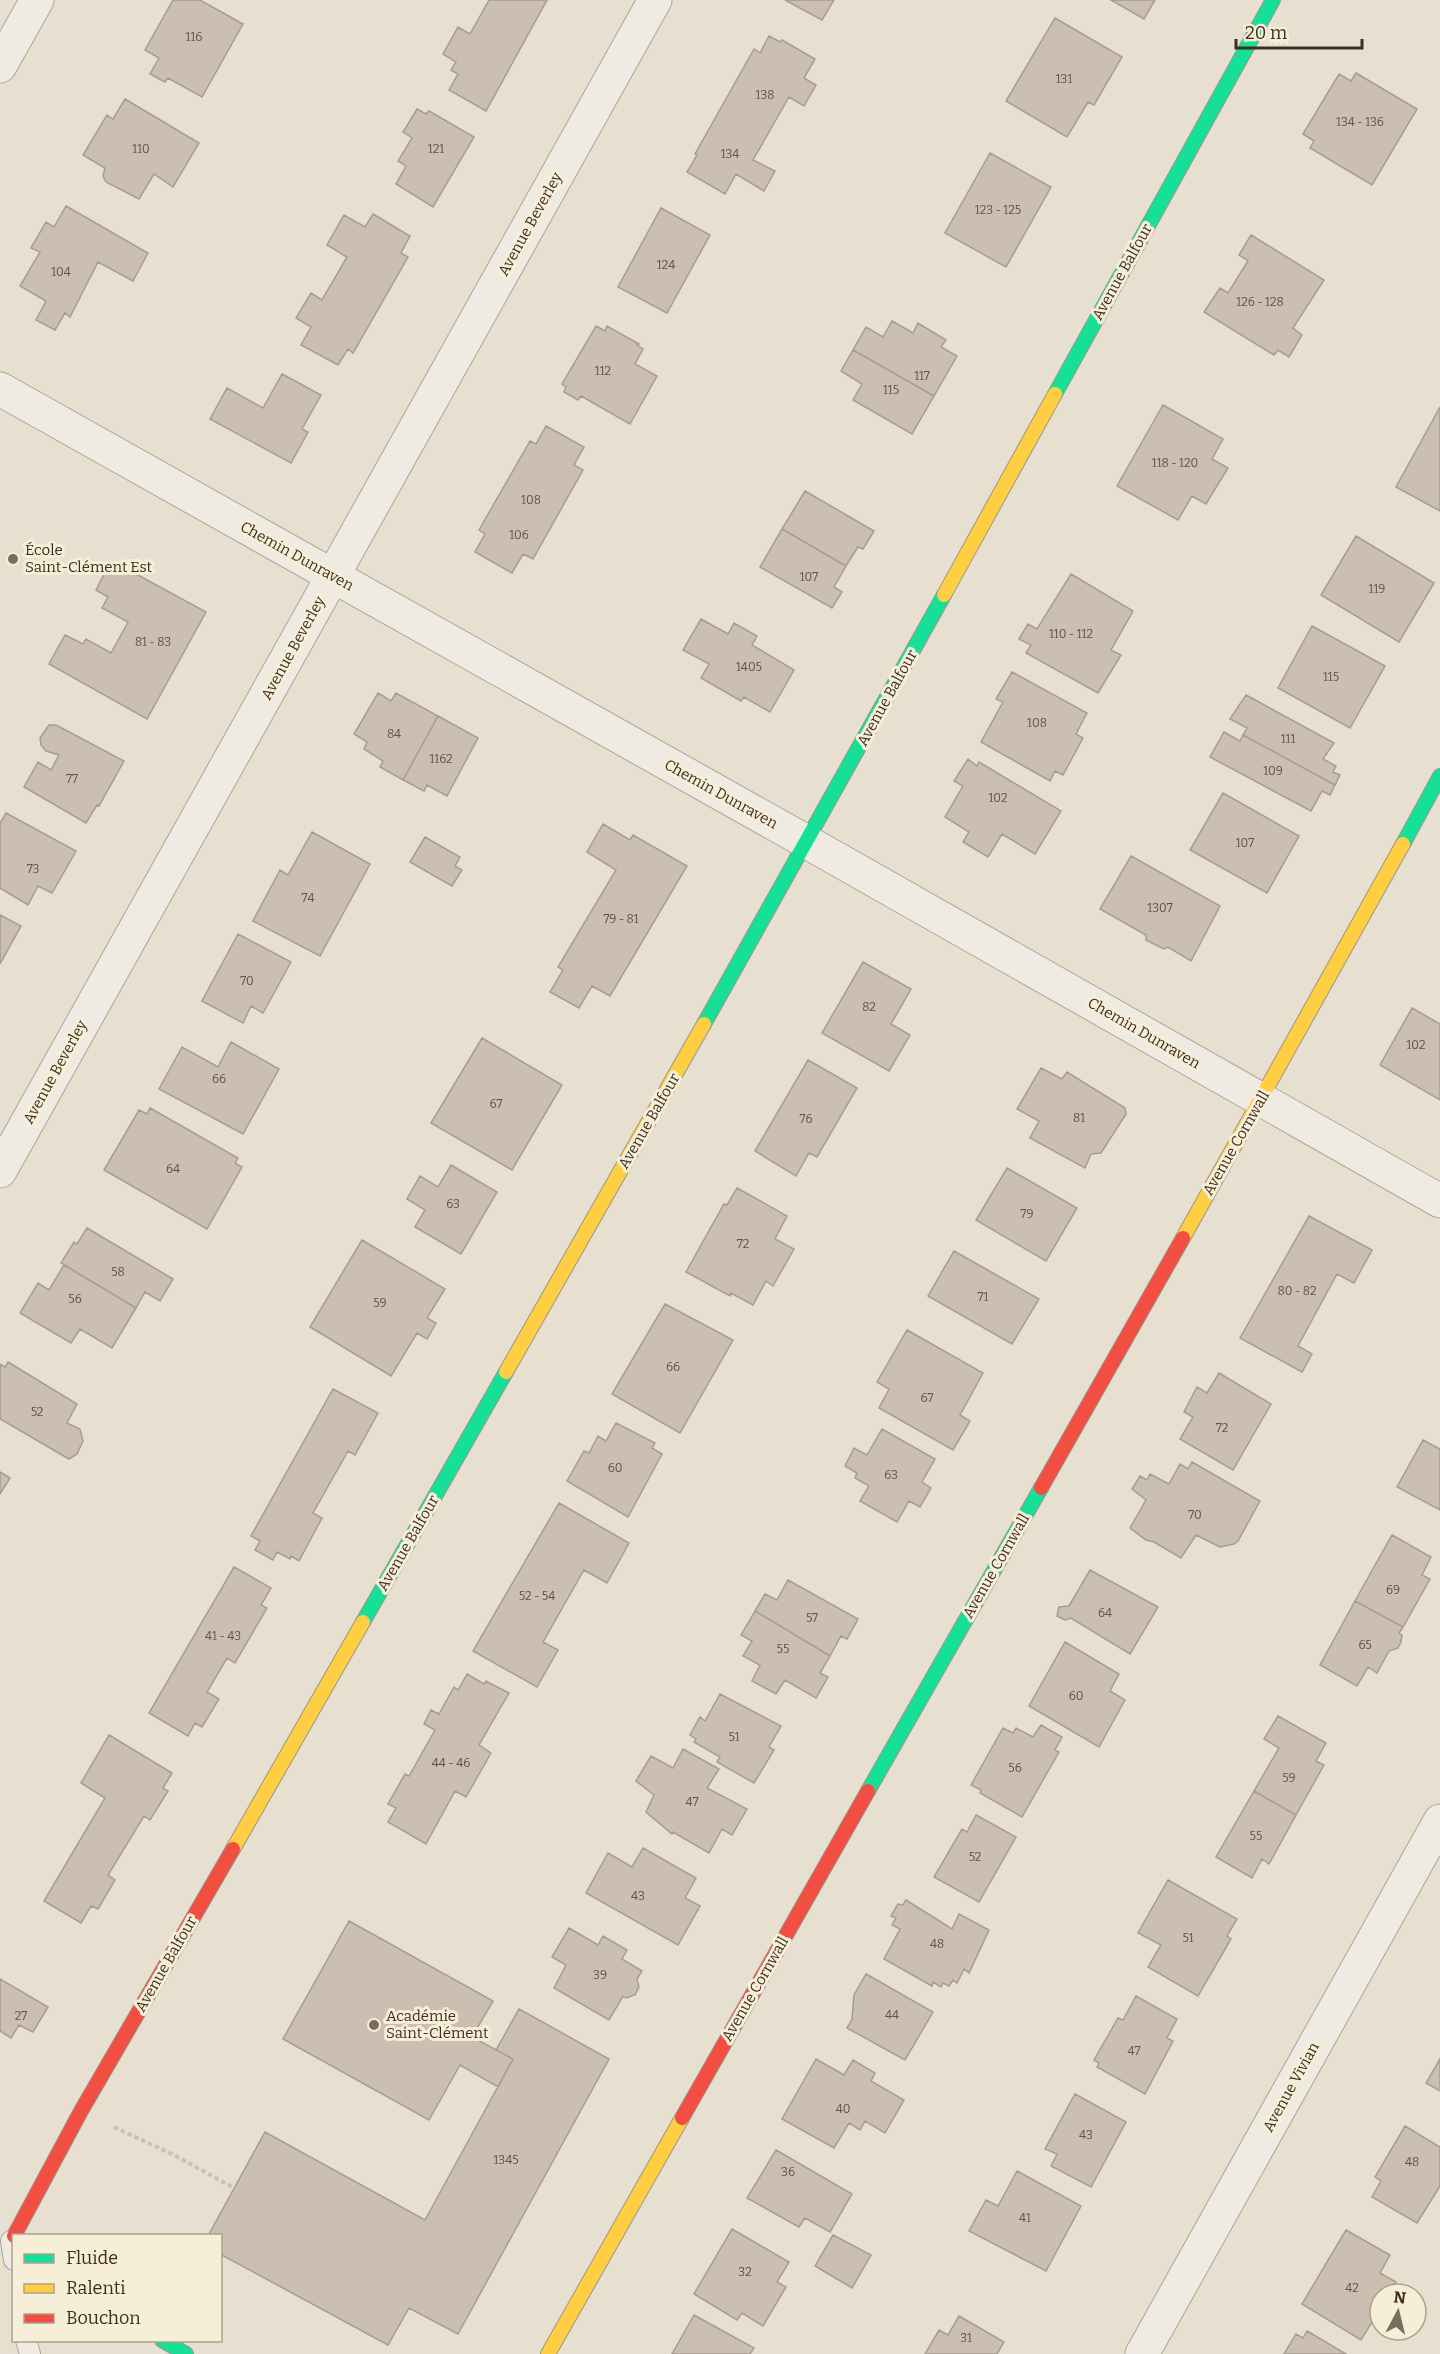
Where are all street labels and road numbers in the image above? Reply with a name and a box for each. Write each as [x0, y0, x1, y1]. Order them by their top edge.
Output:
street label: Avenue Beverley [494, 169, 566, 279]
street label: Avenue Balfour [1088, 220, 1156, 323]
street label: Chemin Dunraven [237, 517, 357, 595]
street label: Avenue Beverley [257, 593, 329, 703]
street label: Avenue Balfour [853, 646, 921, 749]
street label: Chemin Dunraven [661, 755, 781, 833]
street label: Chemin Dunraven [1085, 994, 1204, 1073]
street label: Avenue Beverley [19, 1017, 91, 1127]
street label: Avenue Balfour [614, 1070, 684, 1172]
street label: Avenue Cornwall [1199, 1088, 1273, 1198]
street label: Avenue Balfour [373, 1492, 443, 1594]
street label: Avenue Cornwall [959, 1511, 1033, 1621]
street label: Avenue Balfour [131, 1913, 201, 2015]
street label: Avenue Cornwall [718, 1934, 792, 2044]
street label: Avenue Vivian [1259, 2039, 1323, 2135]

